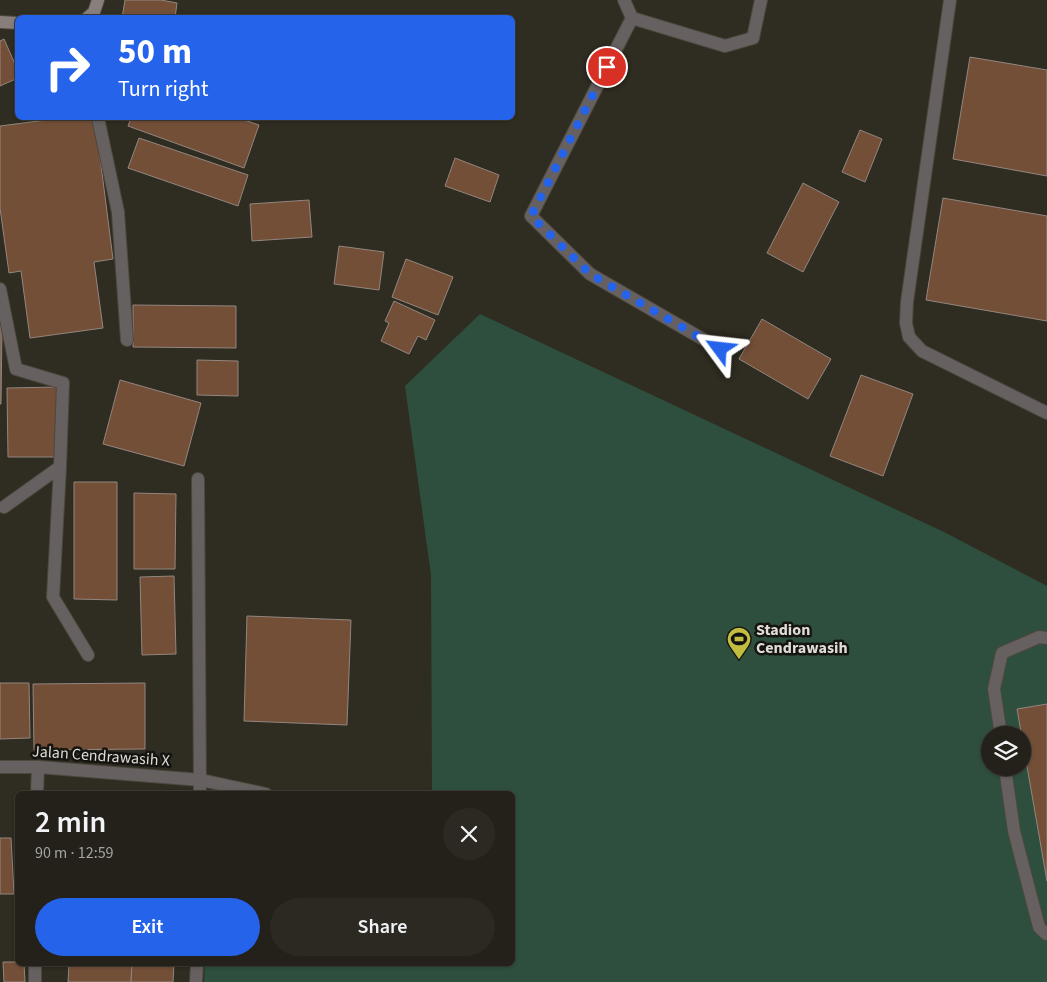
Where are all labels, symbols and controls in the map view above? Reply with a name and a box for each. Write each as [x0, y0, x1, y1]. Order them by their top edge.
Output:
text: 50 m [118, 27, 192, 77]
icon: right [35, 35, 100, 100]
pin [586, 46, 628, 88]
icon: arrive [593, 53, 621, 81]
text: Turn right [118, 73, 208, 105]
position arrow [693, 322, 745, 374]
place label: Stadion Cendrawasih [756, 619, 848, 659]
sports icon: Stadion Cendrawasih [726, 626, 752, 660]
map controls [981, 726, 1031, 776]
button: layers [981, 726, 1031, 776]
street label: Jalan Cendrawasih X [31, 740, 171, 772]
text: 2 min [35, 801, 106, 844]
button: close [443, 808, 495, 860]
text: 90 m · 12:59 [35, 842, 114, 864]
button: Exit [35, 898, 260, 956]
button: Share [270, 898, 495, 956]

